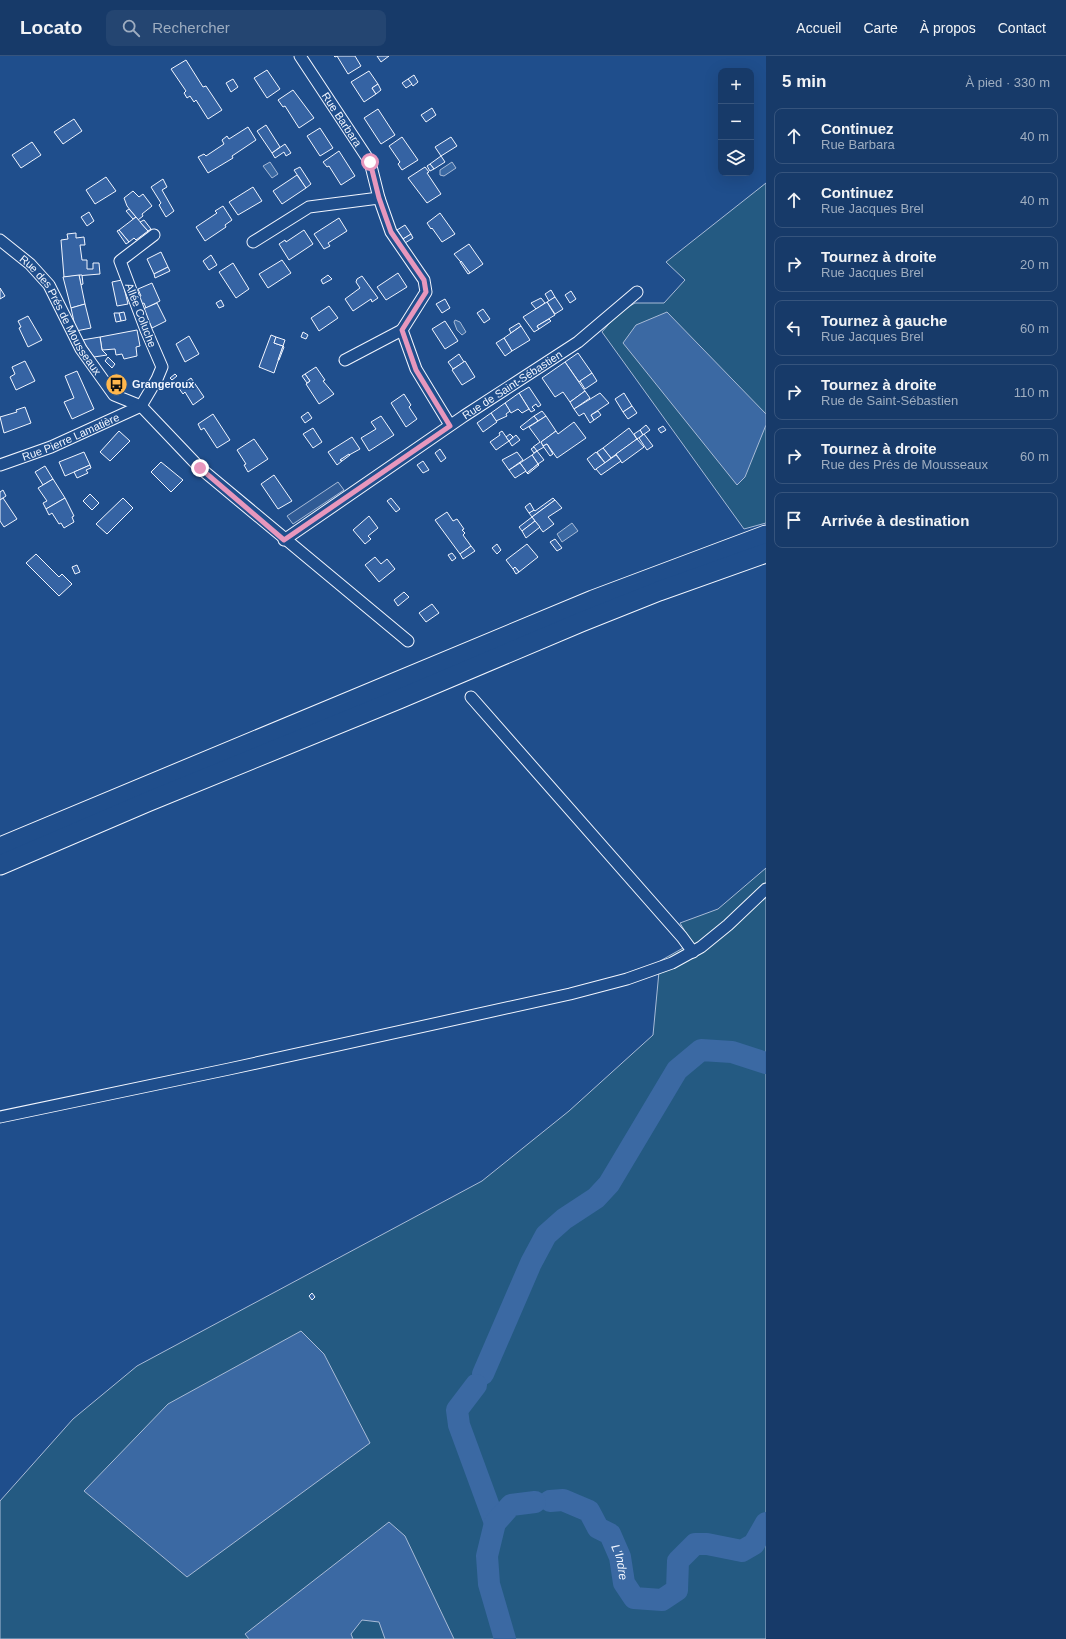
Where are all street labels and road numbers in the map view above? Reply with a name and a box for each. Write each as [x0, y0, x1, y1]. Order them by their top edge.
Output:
street label: Rue Barbara [320, 90, 365, 150]
street label: Rue des Prés de Mousseaux [18, 252, 104, 378]
street label: Allée Coluche [123, 281, 159, 349]
street label: Rue de Saint-Sébastien [460, 348, 564, 421]
street label: Rue Pierre Lamatière [20, 411, 121, 463]

